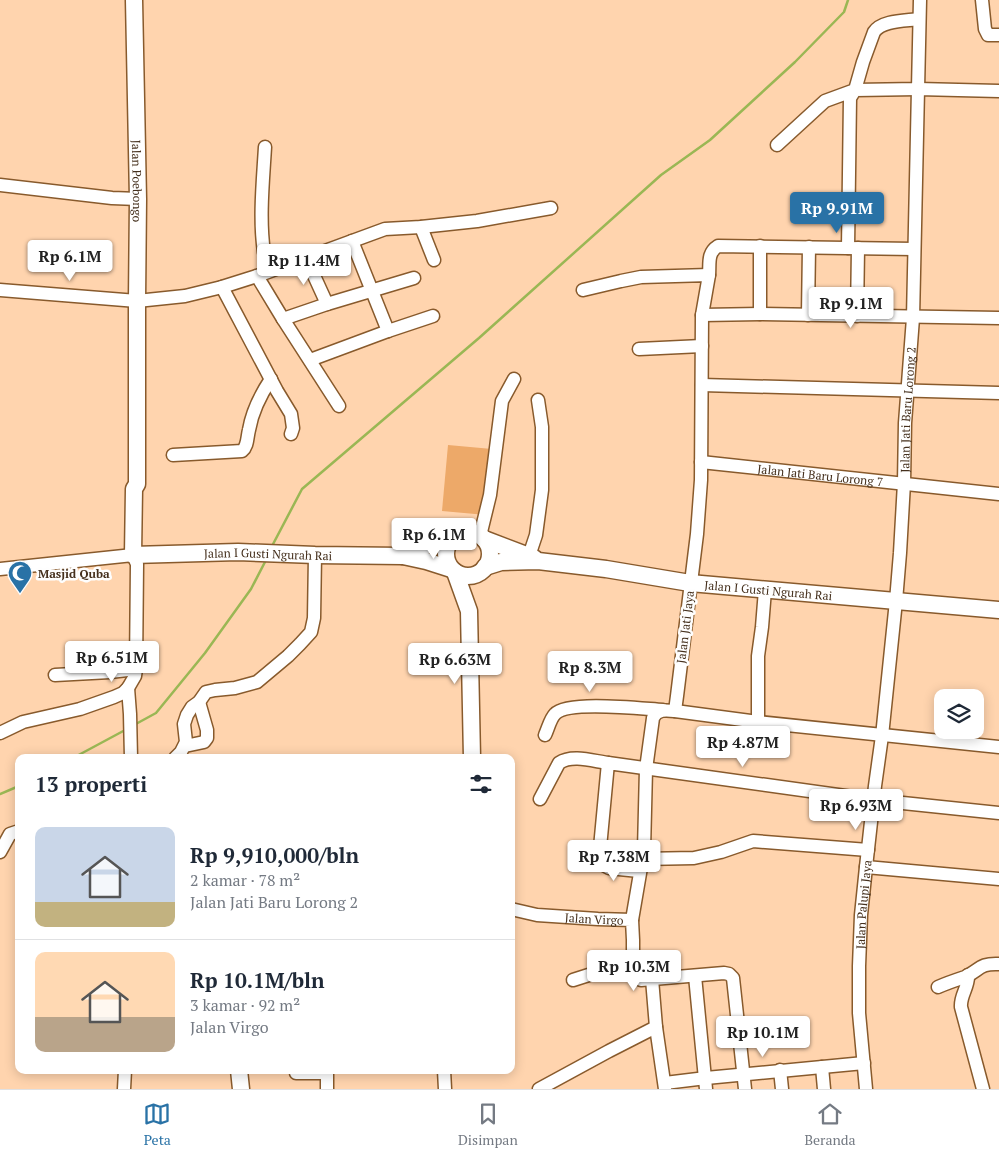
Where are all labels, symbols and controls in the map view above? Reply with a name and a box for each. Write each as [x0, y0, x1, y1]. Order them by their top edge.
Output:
street label: Jalan Poebongo [129, 139, 146, 223]
pin: Rp 9.91M [785, 192, 889, 234]
text: Rp 9.91M [801, 197, 873, 219]
pin: Rp 6.1M [24, 240, 116, 282]
pin: Rp 11.4M [252, 244, 356, 286]
text: Rp 6.1M [39, 245, 101, 267]
text: Rp 11.4M [268, 249, 340, 271]
pin: Rp 9.1M [805, 286, 897, 329]
text: Rp 9.1M [820, 292, 882, 314]
street label: Jalan Jati Baru Lorong 2 [897, 346, 918, 473]
street label: Jalan Jati Baru Lorong 7 [757, 461, 884, 489]
pin: Rp 6.1M [388, 518, 480, 560]
text: Rp 6.1M [403, 523, 465, 545]
street label: Jalan I Gusti Ngurah Rai [204, 545, 333, 563]
mosque icon: Masjid Quba [7, 560, 33, 594]
place label: Masjid Quba [38, 566, 110, 581]
street label: Jalan I Gusti Ngurah Rai [704, 577, 833, 603]
street label: Jalan Jati Jaya [673, 590, 697, 664]
pin: Rp 6.51M [60, 640, 164, 683]
pin: Rp 6.63M [403, 642, 507, 685]
text: Rp 6.51M [76, 646, 148, 668]
text: Rp 6.63M [419, 648, 491, 670]
pin: Rp 8.3M [544, 650, 636, 693]
text: Rp 8.3M [559, 656, 621, 678]
map controls [934, 689, 984, 739]
button: layers [934, 689, 984, 739]
pin: Rp 4.87M [691, 726, 795, 768]
text: Rp 4.87M [707, 731, 779, 753]
text: 13 properti [35, 770, 147, 798]
icon: filters [467, 770, 495, 798]
pin: Rp 6.93M [804, 788, 908, 831]
text: Rp 6.93M [820, 794, 892, 816]
pin: Rp 7.38M [562, 840, 666, 882]
text: Rp 9,910,000/bln [190, 841, 359, 869]
text: Rp 7.38M [578, 845, 650, 867]
icon: home [75, 847, 135, 907]
street label: Jalan Palupi Jaya [852, 859, 874, 949]
text: 2 kamar · 78 m² [190, 869, 300, 891]
text: Jalan Jati Baru Lorong 2 [190, 891, 358, 913]
street label: Jalan Virgo [564, 909, 624, 927]
pin: Rp 10.3M [582, 950, 686, 992]
text: Rp 10.3M [598, 955, 670, 977]
text: Rp 10.1M/bln [190, 966, 325, 994]
icon: home [75, 972, 135, 1032]
text: 3 kamar · 92 m² [190, 994, 300, 1016]
text: Jalan Virgo [190, 1016, 269, 1038]
pin: Rp 10.1M [711, 1016, 815, 1058]
text: Rp 10.1M [727, 1021, 799, 1043]
tab: Peta [143, 1100, 171, 1149]
tab: Disimpan [458, 1100, 518, 1149]
tab: Beranda [804, 1100, 856, 1149]

